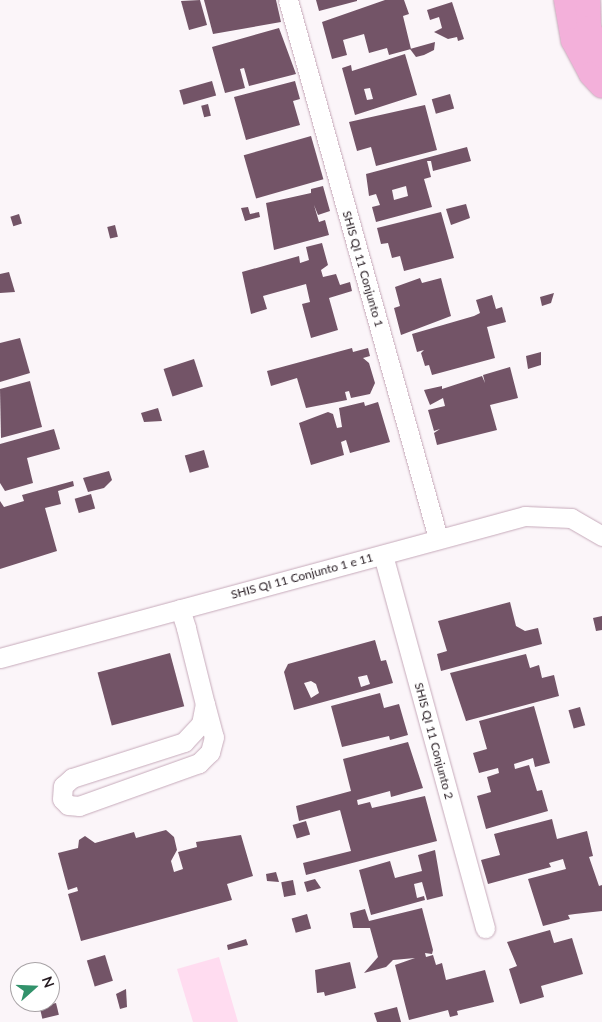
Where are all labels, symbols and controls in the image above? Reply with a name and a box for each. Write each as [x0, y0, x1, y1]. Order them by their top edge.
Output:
street label: SHIS QI 11 Conjunto 1 [339, 209, 387, 329]
street label: SHIS QI 11 Conjunto 1 e 11 [229, 550, 375, 602]
street label: SHIS QI 11 Conjunto 2 [411, 681, 457, 801]
north arrow [10, 962, 60, 1012]
text: N [39, 974, 58, 990]

